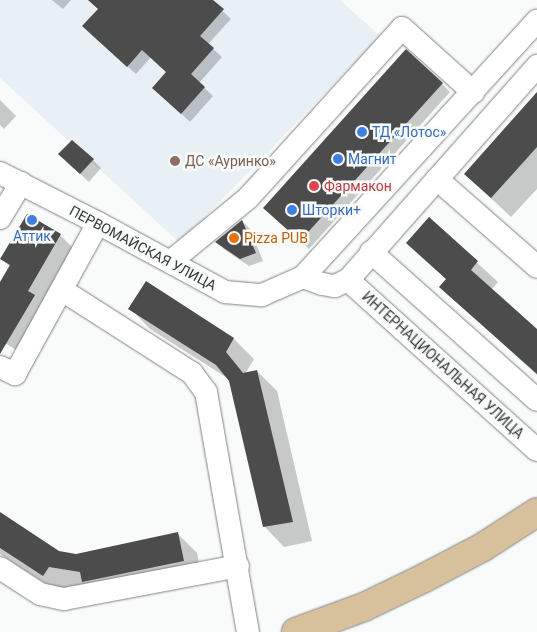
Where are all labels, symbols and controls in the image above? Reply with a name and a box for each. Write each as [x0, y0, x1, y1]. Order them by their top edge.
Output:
place label: ТД «Лотос» [372, 124, 446, 140]
marker: ТД «Лотос» [356, 126, 368, 138]
place label: Магнит [348, 151, 397, 167]
place label: ДС «Ауринко» [185, 153, 276, 169]
marker: Магнит [332, 153, 344, 165]
marker: ДС «Ауринко» [169, 155, 181, 167]
place label: Фармакон [324, 178, 392, 194]
marker: Фармакон [308, 180, 320, 192]
street label: ПЕРВОМАЙСКАЯ УЛИЦА [67, 202, 219, 294]
place label: Шторки+ [302, 202, 361, 218]
marker: Шторки+ [286, 204, 298, 216]
marker: Аттик [26, 214, 38, 226]
place label: Аттик [13, 228, 51, 244]
place label: Pizza PUB [244, 230, 308, 246]
marker: Pizza PUB [228, 232, 240, 244]
street label: ИНТЕРНАЦИОНАЛЬНАЯ УЛИЦА [359, 288, 527, 442]

